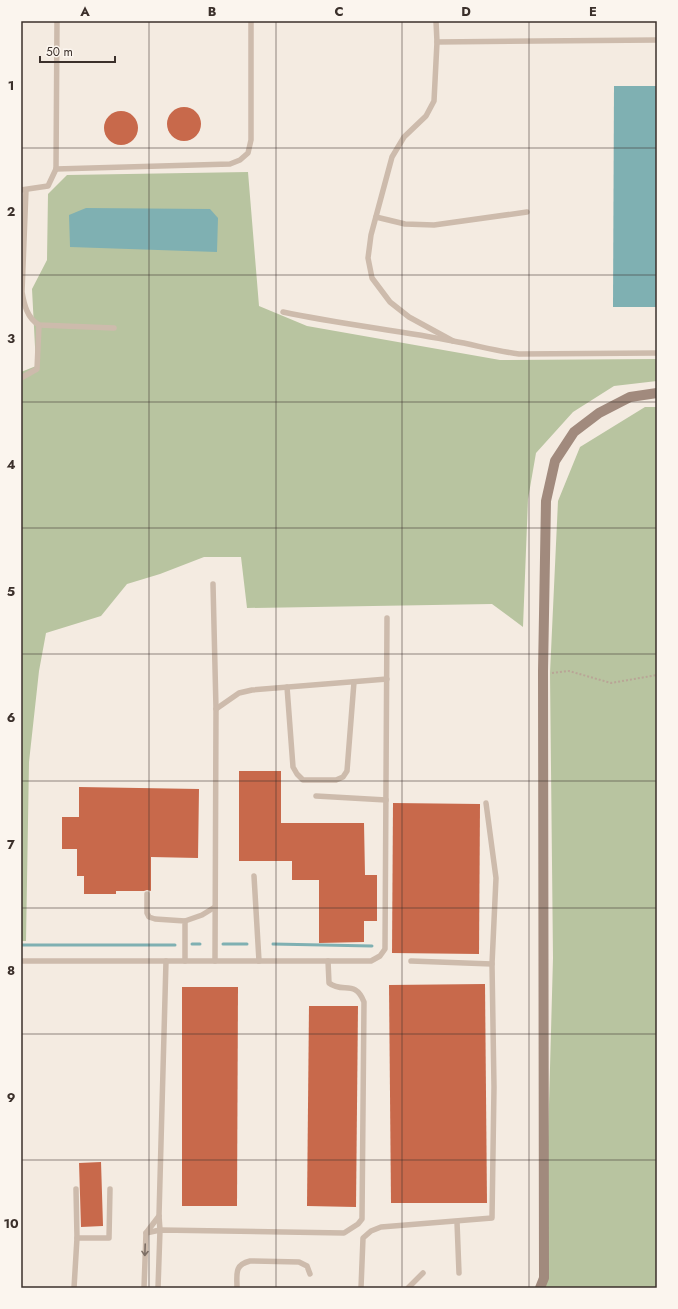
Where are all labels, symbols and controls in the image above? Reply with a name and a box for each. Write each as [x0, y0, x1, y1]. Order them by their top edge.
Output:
text: A [79, 2, 90, 21]
text: B [208, 2, 217, 21]
text: C [334, 2, 344, 21]
text: D [461, 2, 471, 21]
text: E [589, 2, 597, 21]
scale bar [40, 38, 115, 64]
text: 50 m [46, 43, 73, 61]
text: 1 [8, 76, 14, 95]
text: 2 [7, 202, 15, 221]
text: 3 [7, 329, 15, 348]
text: 4 [6, 455, 16, 474]
text: 5 [7, 582, 15, 601]
text: 6 [7, 708, 16, 727]
text: 7 [7, 835, 15, 854]
text: 8 [7, 961, 15, 980]
text: 9 [7, 1088, 16, 1107]
text: 10 [3, 1214, 19, 1233]
one-way arrow [142, 1243, 149, 1256]

